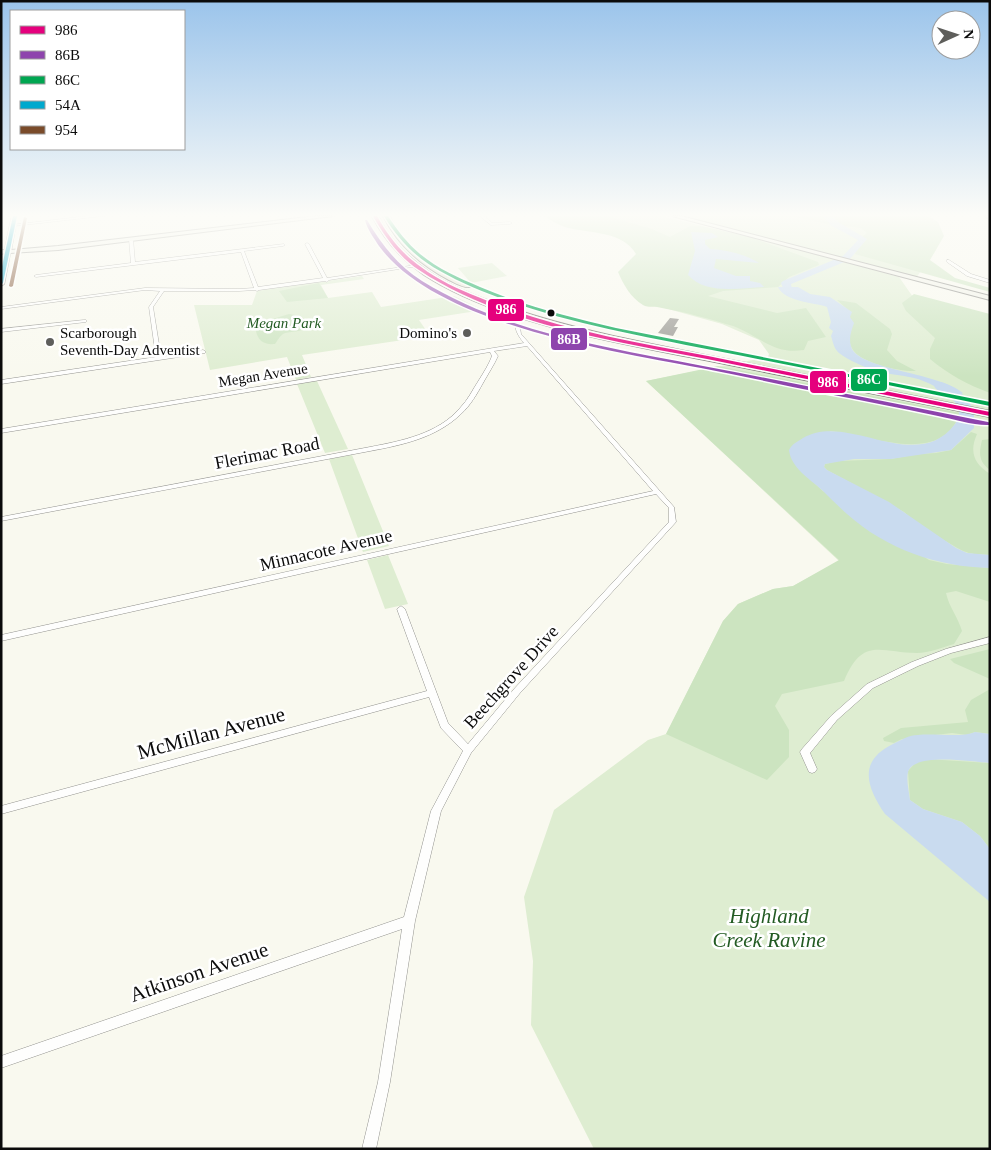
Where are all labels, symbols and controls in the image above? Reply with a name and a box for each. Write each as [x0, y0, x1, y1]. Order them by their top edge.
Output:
legend [10, 10, 185, 150]
north arrow [931, 10, 981, 60]
text: 986 [55, 22, 78, 38]
text: N [961, 29, 976, 40]
text: 86B [55, 47, 80, 63]
text: 86C [55, 72, 80, 88]
text: 54A [55, 97, 81, 113]
text: 954 [55, 122, 78, 138]
line badge: 986 [487, 298, 525, 322]
text: 986 [496, 302, 517, 317]
unlabelled marker [546, 308, 556, 318]
park label: Megan Park [246, 315, 322, 331]
place label: Scarborough Seventh-Day Adventist [60, 325, 200, 358]
place label: Domino's [399, 325, 457, 341]
marker: Domino's [461, 327, 473, 339]
line badge: 86B [550, 327, 588, 351]
text: 86B [557, 332, 581, 347]
marker: Scarborough Seventh-Day Adventist [44, 336, 56, 348]
street label: Megan Avenue [217, 360, 309, 390]
line badge: 86C [850, 368, 888, 392]
line badge: 986 [809, 370, 847, 394]
text: 86C [857, 372, 881, 387]
text: 986 [818, 375, 839, 390]
street label: Flerimac Road [213, 433, 321, 473]
street label: Minnacote Avenue [258, 525, 394, 575]
street label: Beechgrove Drive [460, 621, 562, 733]
street label: McMillan Avenue [135, 702, 287, 764]
park label: Highland Creek Ravine [713, 904, 825, 952]
street label: Atkinson Avenue [127, 937, 271, 1007]

